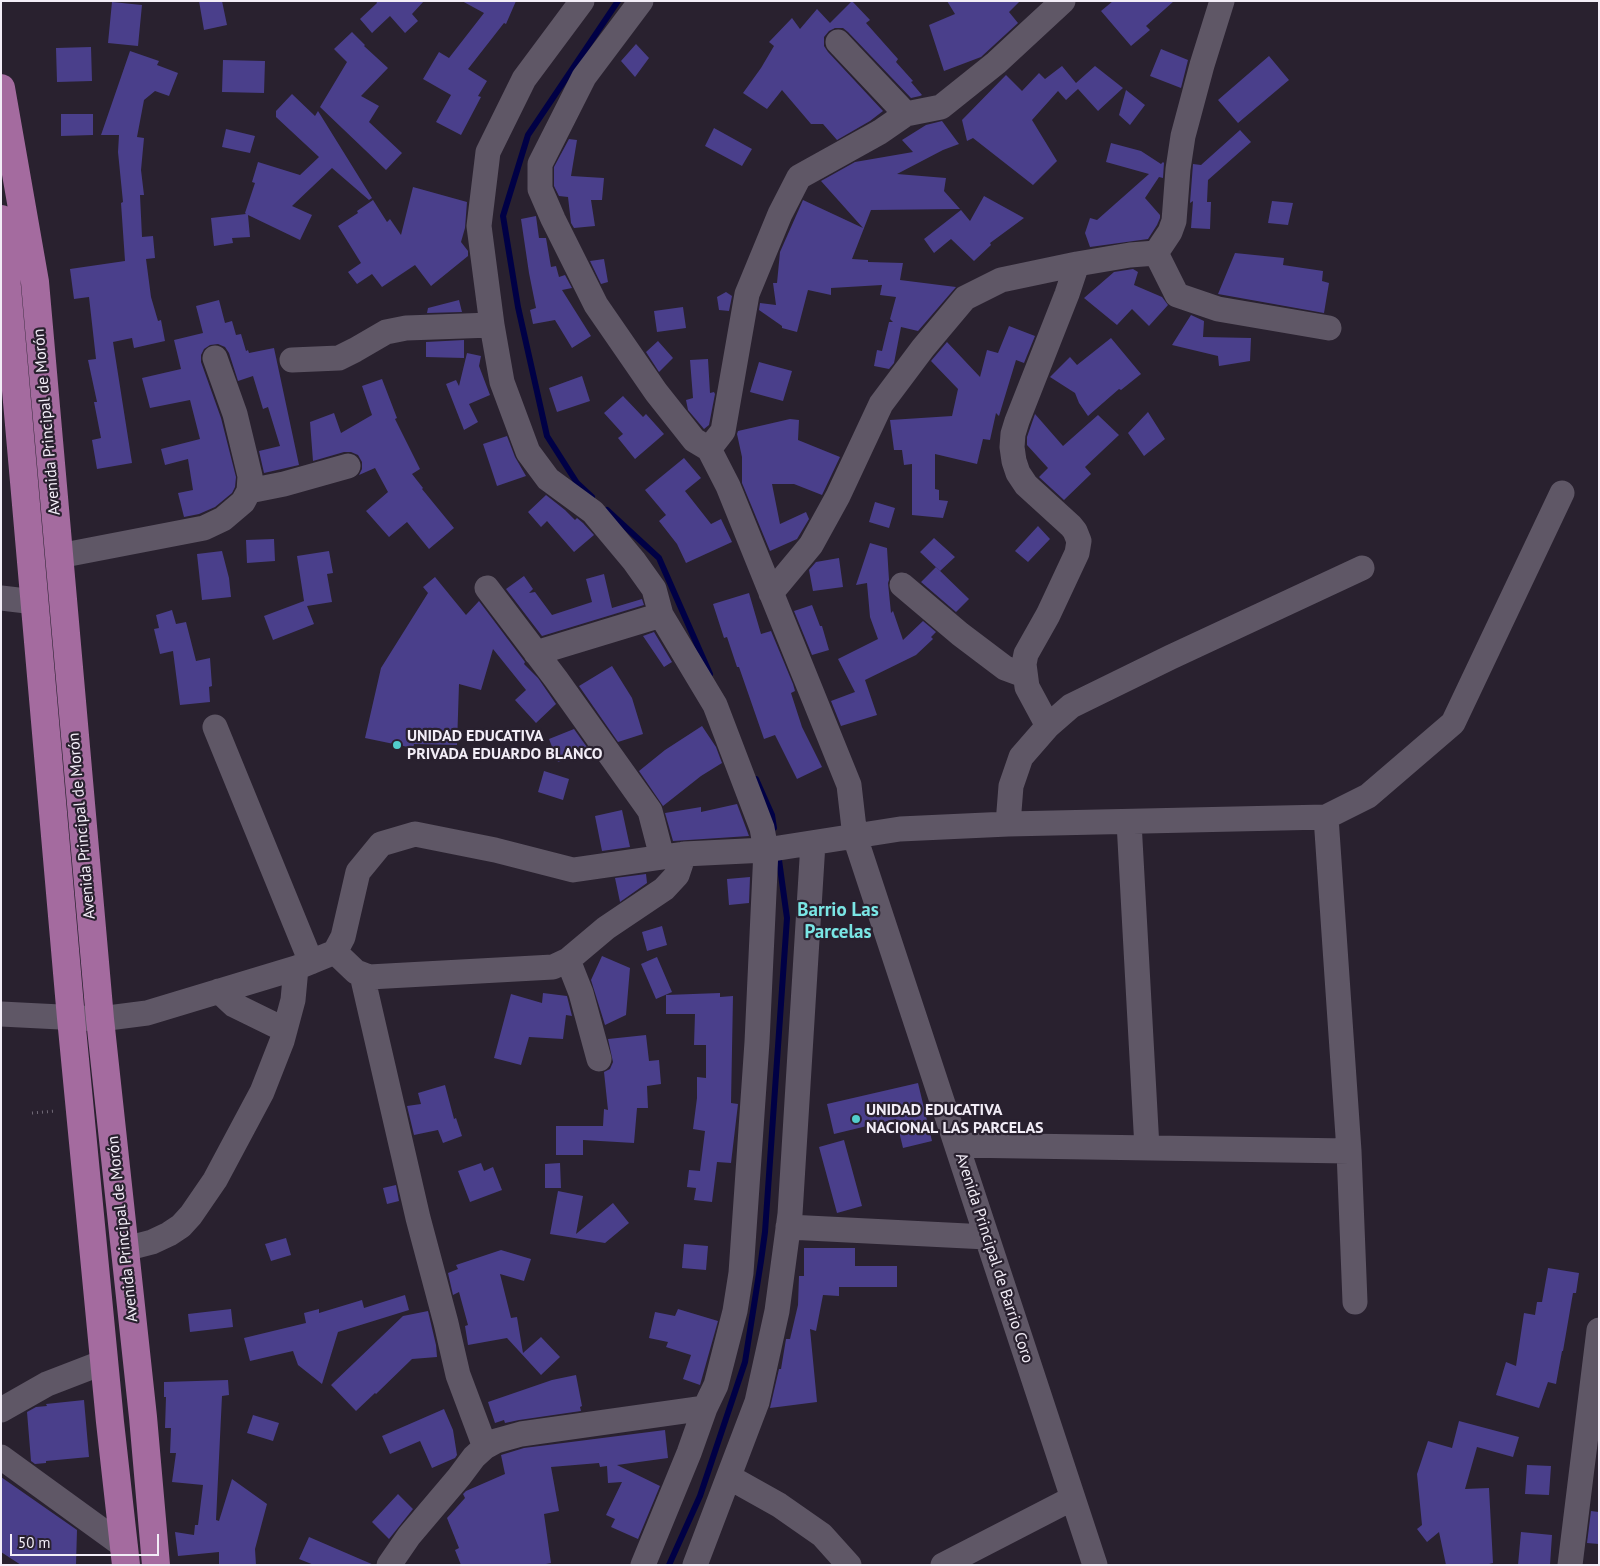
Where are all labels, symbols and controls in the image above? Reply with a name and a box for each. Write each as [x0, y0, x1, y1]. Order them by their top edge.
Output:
street label: Avenida Principal de Morón [29, 328, 65, 516]
place label: UNIDAD EDUCATIVA PRIVADA EDUARDO BLANCO [407, 726, 603, 764]
street label: Avenida Principal de Morón [64, 732, 100, 920]
marker: UNIDAD EDUCATIVA PRIVADA EDUARDO BLANCO [391, 739, 403, 751]
district label: Barrio Las Parcelas [797, 900, 879, 944]
place label: UNIDAD EDUCATIVA NACIONAL LAS PARCELAS [866, 1100, 1044, 1138]
marker: UNIDAD EDUCATIVA NACIONAL LAS PARCELAS [850, 1113, 862, 1125]
street label: Avenida Principal de Morón [104, 1135, 142, 1323]
street label: Avenida Principal de Barrio Coro [951, 1151, 1037, 1365]
scale bar [12, 1524, 161, 1556]
text: 50 m [18, 1533, 51, 1552]

